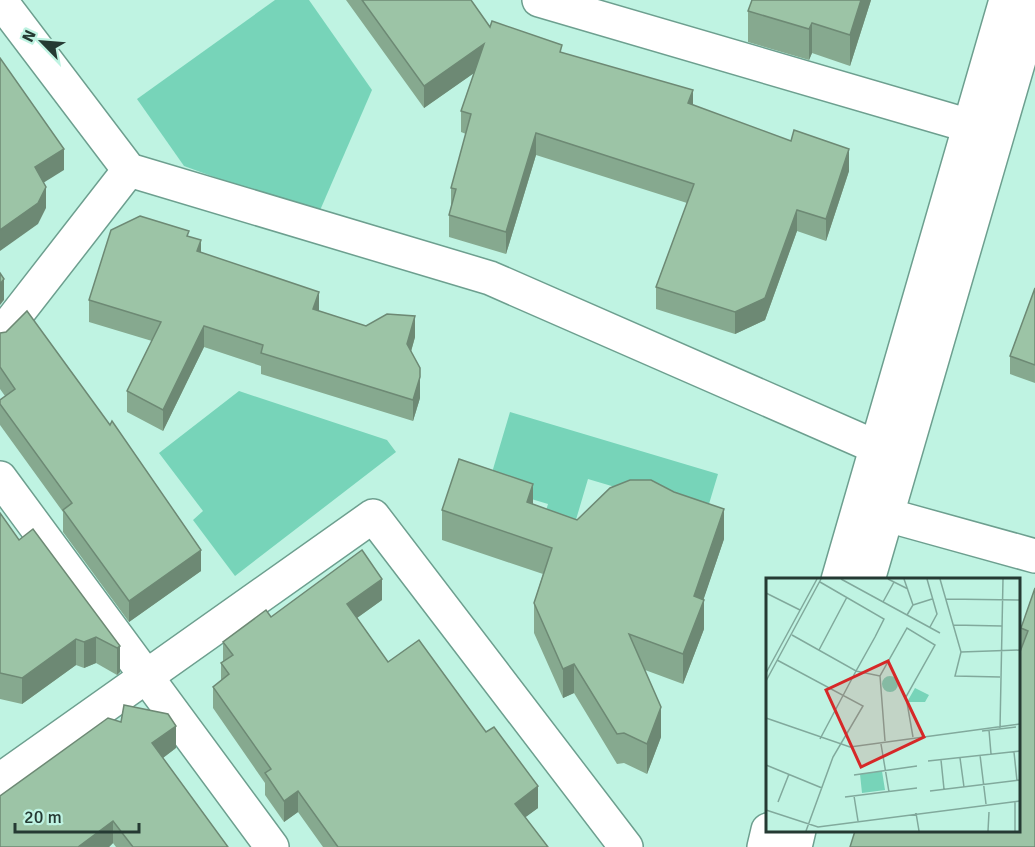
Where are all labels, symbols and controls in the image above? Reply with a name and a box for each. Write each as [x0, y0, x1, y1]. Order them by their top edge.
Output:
north arrow [12, 12, 72, 72]
text: N [18, 27, 41, 45]
inset map [766, 578, 1020, 832]
scale bar [15, 796, 140, 834]
text: 20 m [24, 806, 62, 828]

